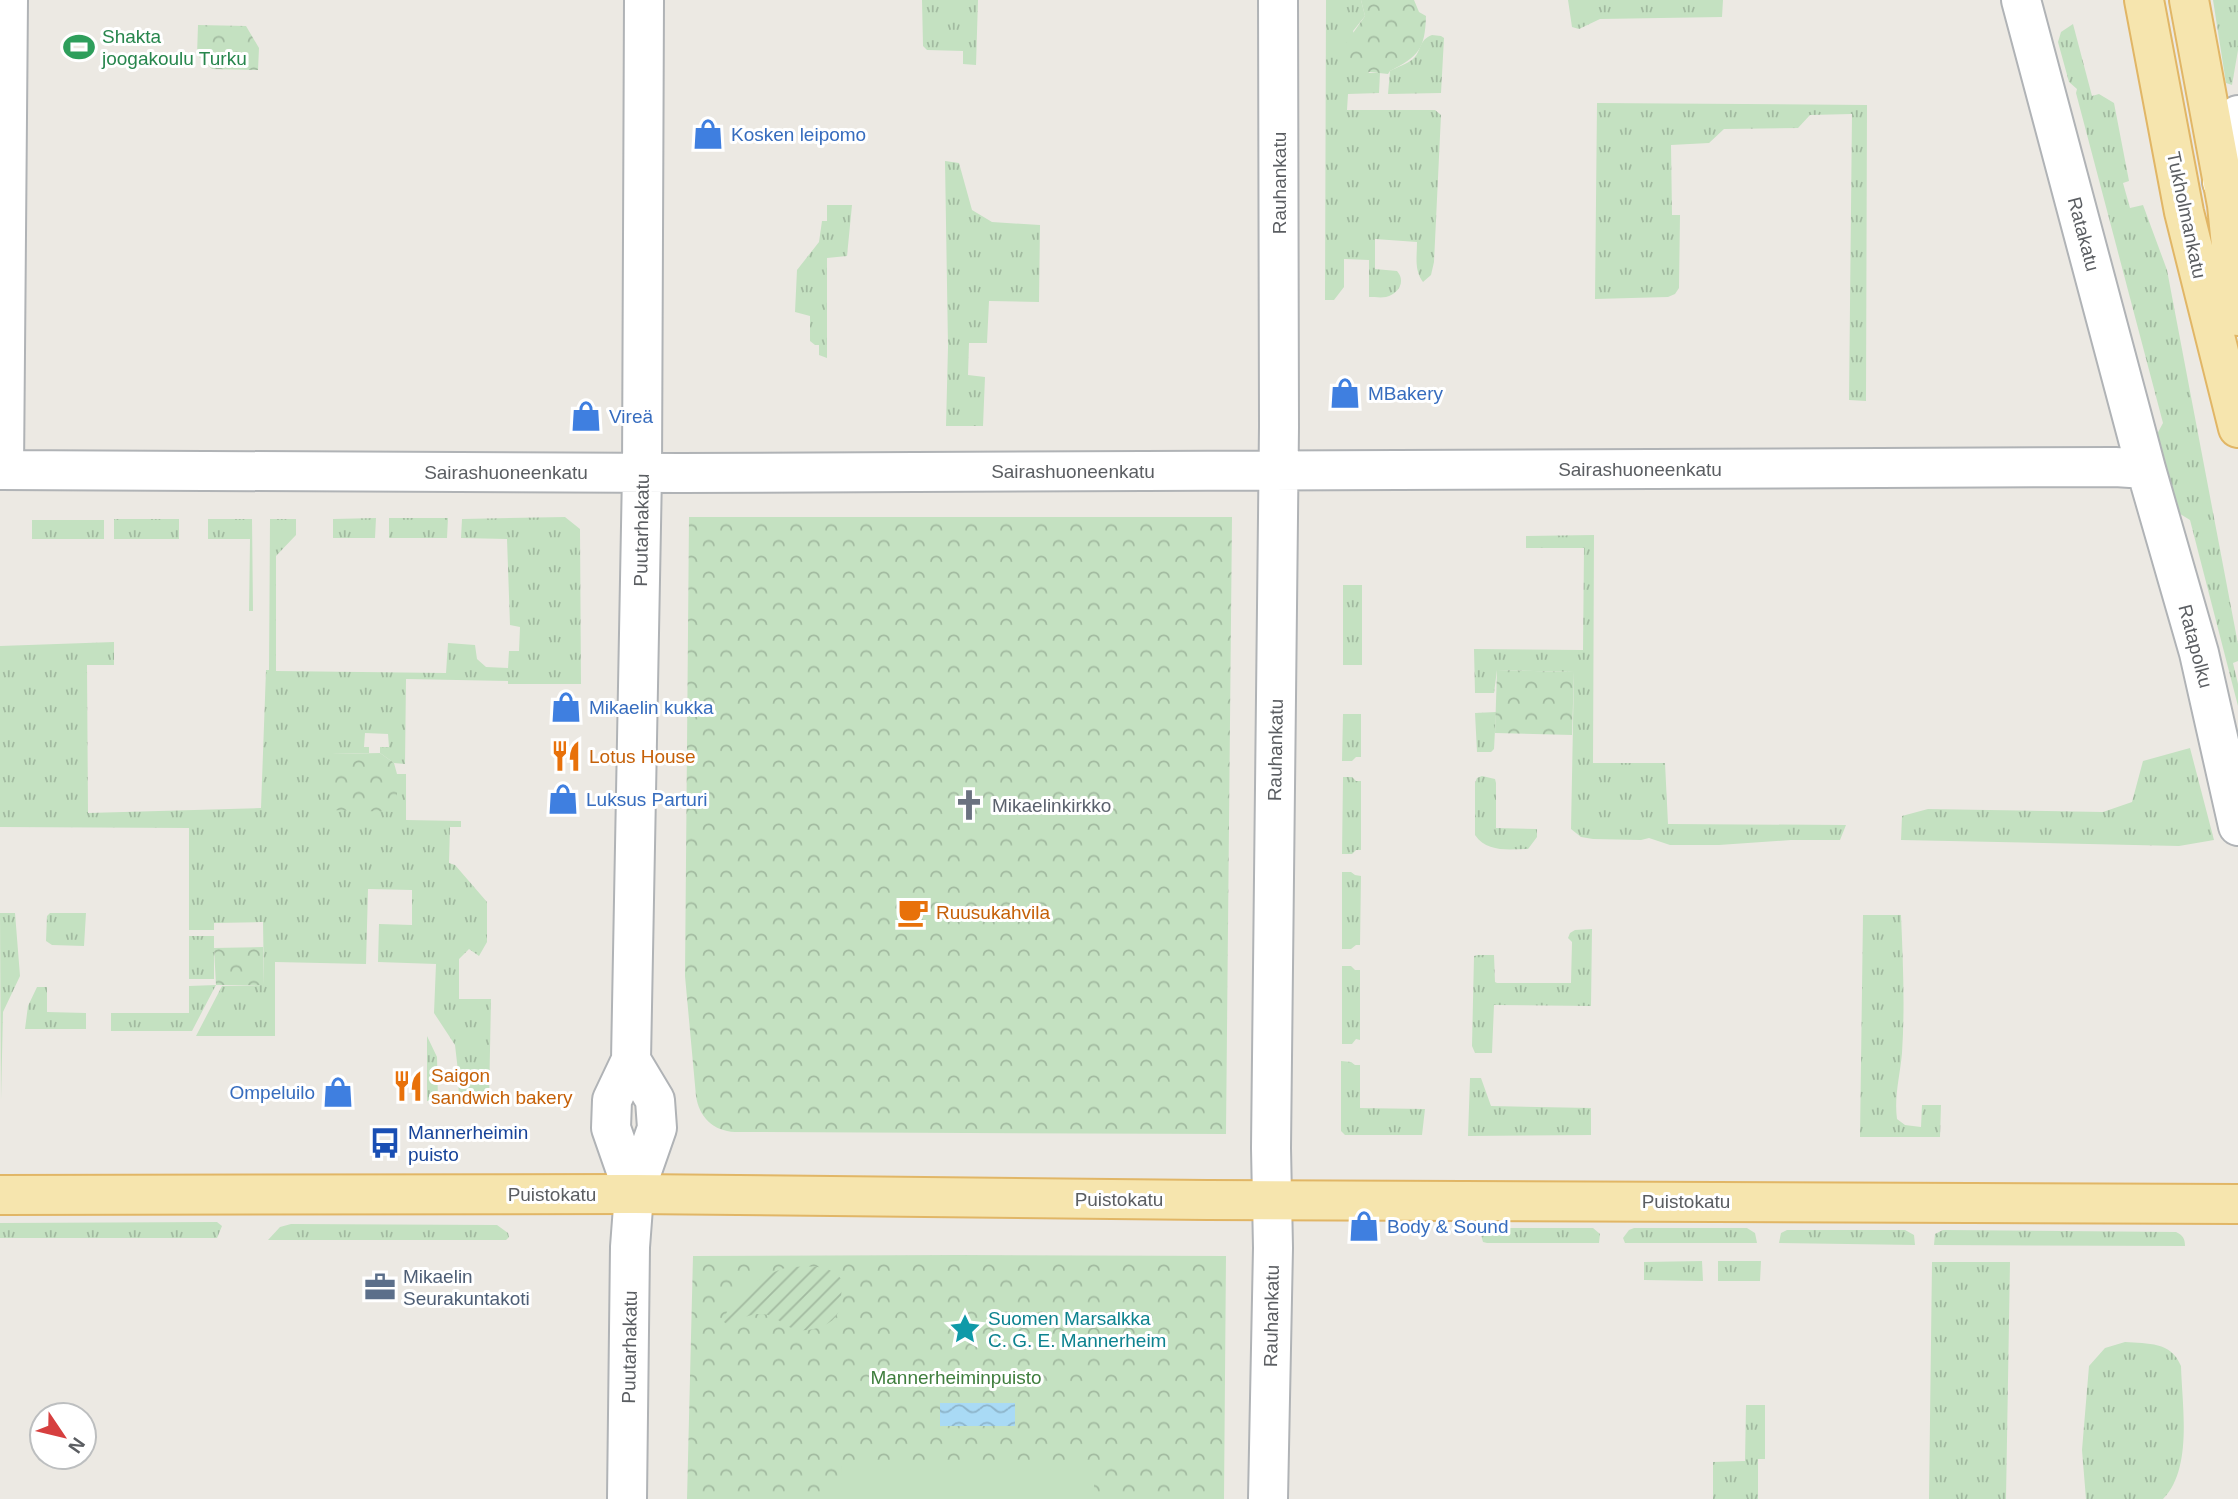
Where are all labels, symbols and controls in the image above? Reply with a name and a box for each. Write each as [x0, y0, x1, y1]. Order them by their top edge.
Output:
place label: Shakta joogakoulu Turku [101, 26, 247, 69]
sports icon: Shakta joogakoulu Turku [62, 30, 96, 64]
shop icon: Kosken leipomo [691, 117, 725, 151]
place label: Kosken leipomo [731, 124, 866, 145]
street label: Rauhankatu [1269, 132, 1290, 234]
street label: Tukholmankatu [2163, 150, 2210, 280]
street label: Ratakatu [2064, 195, 2104, 274]
shop icon: MBakery [1328, 376, 1362, 410]
place label: MBakery [1368, 383, 1443, 404]
shop icon: Vireä [569, 399, 603, 433]
place label: Vireä [609, 406, 653, 427]
street label: Sairashuoneenkatu [1558, 459, 1722, 480]
street label: Sairashuoneenkatu [991, 461, 1155, 482]
street label: Sairashuoneenkatu [424, 462, 588, 483]
street label: Puutarhakatu [630, 473, 653, 587]
street label: Ratapolku [2174, 602, 2217, 690]
shop icon: Mikaelin kukka [549, 690, 583, 724]
place label: Mikaelin kukka [589, 697, 714, 718]
street label: Rauhankatu [1264, 699, 1287, 801]
restaurant icon: Lotus House [549, 739, 583, 773]
place label: Lotus House [589, 746, 696, 767]
shop icon: Luksus Parturi [546, 782, 580, 816]
church icon: Mikaelinkirkko [952, 788, 986, 822]
place label: Luksus Parturi [586, 789, 707, 810]
place label: Mikaelinkirkko [992, 795, 1111, 816]
cafe icon: Ruusukahvila [896, 895, 930, 929]
place label: Ruusukahvila [936, 902, 1050, 923]
place label: Saigon sandwich bakery [431, 1065, 573, 1108]
restaurant icon: Saigon sandwich bakery [391, 1069, 425, 1103]
shop icon: Ompeluilo [321, 1075, 355, 1109]
place label: Ompeluilo [229, 1082, 315, 1103]
place label: Mannerheimin puisto [408, 1122, 528, 1165]
bus stop icon: Mannerheimin puisto [368, 1126, 402, 1160]
street label: Puistokatu [508, 1184, 596, 1205]
street label: Puistokatu [1075, 1189, 1163, 1210]
street label: Puistokatu [1642, 1191, 1730, 1212]
shop icon: Body & Sound [1347, 1209, 1381, 1243]
place label: Body & Sound [1387, 1216, 1508, 1237]
street label: Rauhankatu [1260, 1265, 1283, 1367]
place label: Mikaelin Seurakuntakoti [403, 1266, 530, 1309]
office icon: Mikaelin Seurakuntakoti [363, 1270, 397, 1304]
street label: Puutarhakatu [618, 1290, 641, 1404]
place label: Suomen Marsalkka C. G. E. Mannerheim [988, 1308, 1166, 1351]
place icon: Suomen Marsalkka C. G. E. Mannerheim [948, 1312, 982, 1346]
park label: Mannerheiminpuisto [870, 1367, 1042, 1388]
north arrow [28, 1401, 98, 1471]
text: N [64, 1434, 89, 1457]

